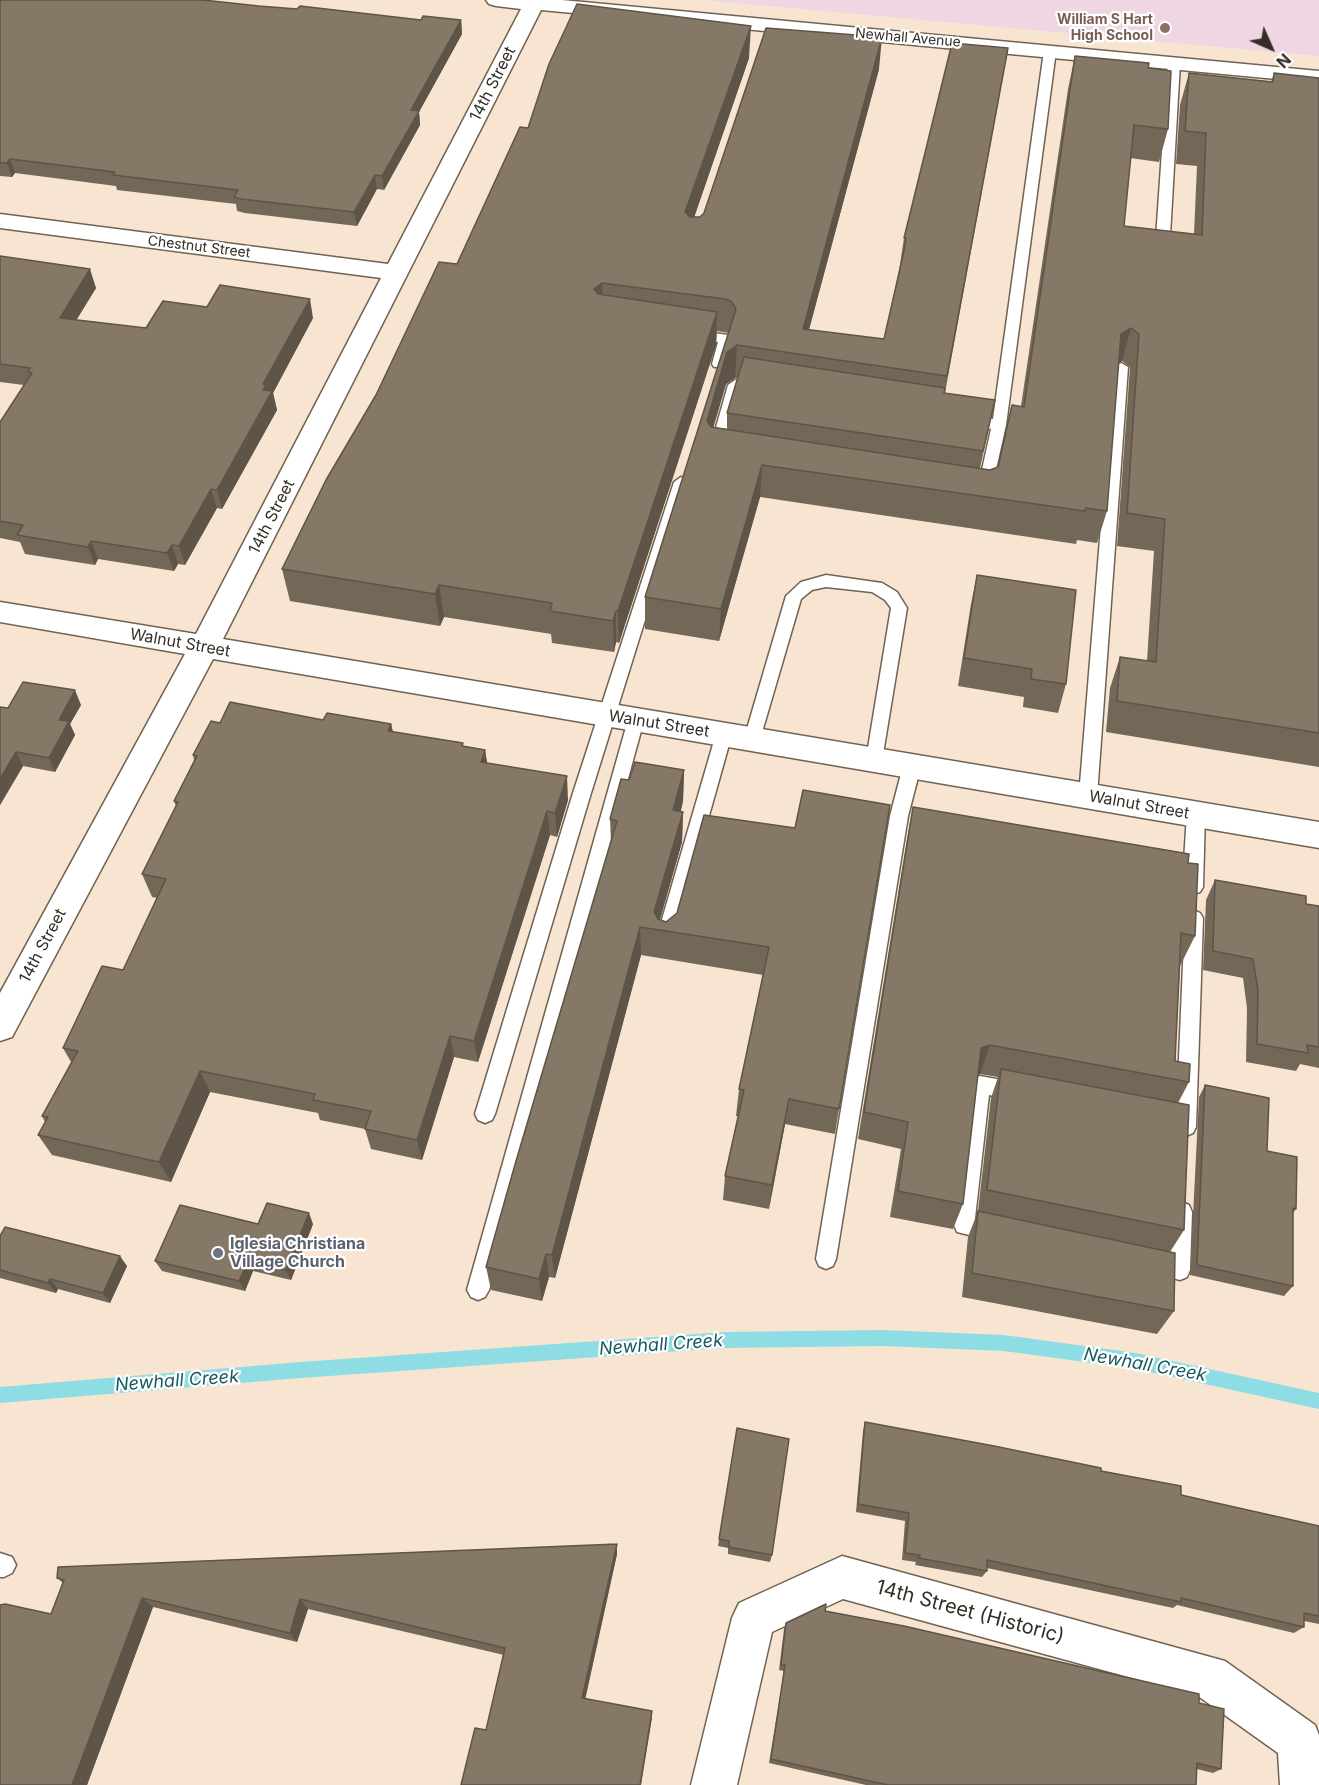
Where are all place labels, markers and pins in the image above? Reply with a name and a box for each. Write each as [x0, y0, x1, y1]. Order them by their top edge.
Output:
place label: William S Hart High School [1057, 12, 1153, 44]
marker: William S Hart High School [1158, 21, 1172, 35]
place label: Iglesia Christiana Village Church [230, 1234, 365, 1272]
marker: Iglesia Christiana Village Church [211, 1246, 225, 1260]

